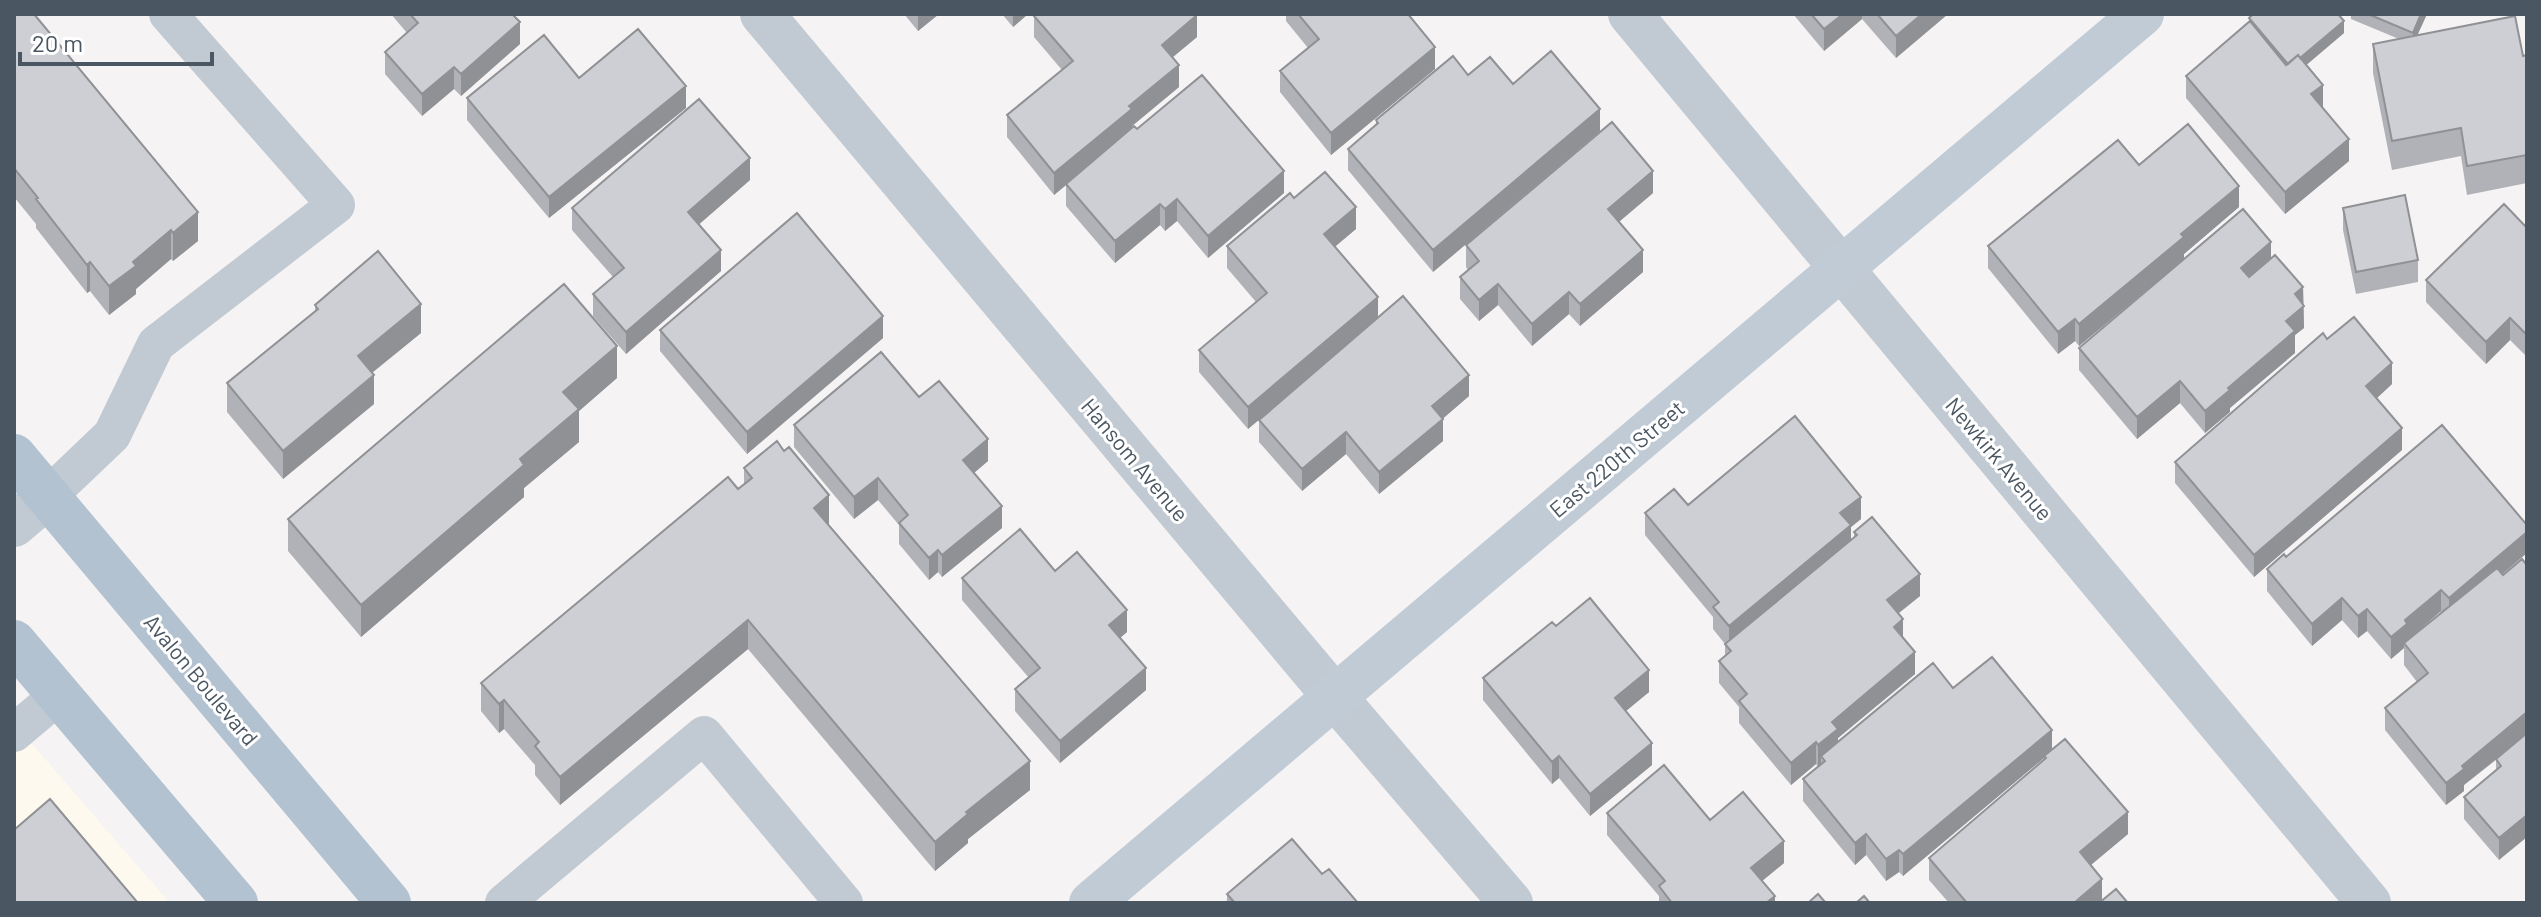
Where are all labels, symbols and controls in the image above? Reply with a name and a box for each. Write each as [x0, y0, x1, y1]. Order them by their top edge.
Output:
scale bar [20, 16, 212, 66]
text: 20 m [32, 28, 83, 57]
street label: Newkirk Avenue [1941, 392, 2059, 525]
street label: Hansom Avenue [1077, 393, 1195, 526]
street label: East 220th Street [1544, 394, 1689, 522]
street label: Avalon Boulevard [139, 609, 264, 750]

